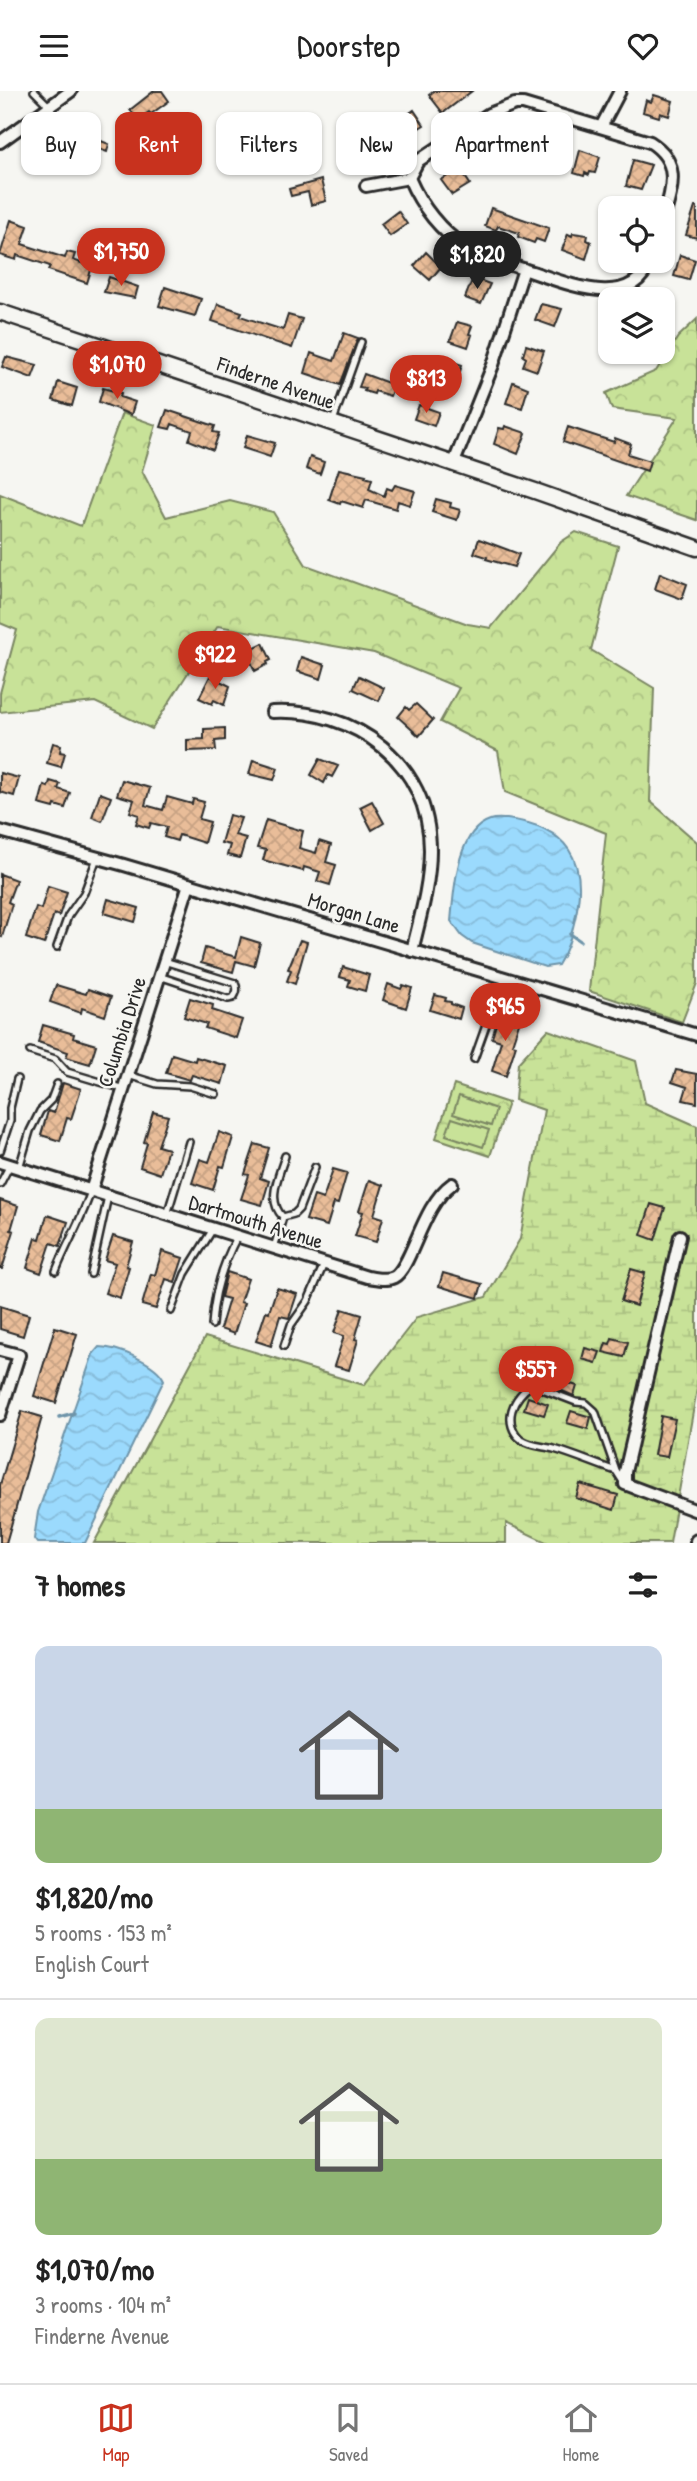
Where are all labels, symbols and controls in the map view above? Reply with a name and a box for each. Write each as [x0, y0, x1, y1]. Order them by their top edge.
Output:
text: Doorstep [297, 24, 400, 67]
icon: menu [35, 27, 73, 65]
icon: heart [624, 27, 662, 65]
chip: Buy [21, 112, 101, 175]
chip: Rent [115, 112, 202, 175]
chip: Filters [216, 112, 322, 175]
chip: New [336, 112, 417, 175]
chip: Apartment [431, 112, 573, 175]
map controls [598, 196, 675, 364]
button: locate [598, 196, 675, 273]
pin: $1,750 [64, 229, 178, 288]
pin: $1,820 [420, 231, 534, 291]
text: $1,750 [93, 235, 149, 266]
text: $1,820 [449, 238, 505, 269]
button: layers [598, 287, 675, 364]
pin: $1,070 [60, 341, 174, 401]
text: $1,070 [89, 348, 145, 379]
street label: Finderne Avenue [213, 349, 339, 416]
pin: $813 [385, 355, 467, 415]
text: $813 [406, 362, 446, 393]
pin: $922 [174, 631, 256, 691]
text: $922 [194, 638, 236, 669]
street label: Morgan Lane [305, 885, 404, 940]
street label: Columbia Drive [90, 973, 153, 1091]
pin: $965 [464, 983, 546, 1043]
text: $965 [485, 990, 525, 1021]
street label: Dartmouth Avenue [186, 1187, 327, 1256]
pin: $557 [495, 1347, 577, 1406]
text: $557 [515, 1353, 557, 1384]
text: 7 homes [35, 1565, 125, 1605]
icon: filters [624, 1566, 662, 1604]
icon: home [286, 1692, 412, 1818]
text: $1,820/mo [35, 1877, 153, 1917]
text: 5 rooms · 153 m² [35, 1917, 172, 1948]
text: English Court [35, 1948, 149, 1979]
icon: home [286, 2064, 412, 2190]
text: $1,070/mo [35, 2249, 154, 2289]
text: 3 rooms · 104 m² [35, 2289, 171, 2320]
text: Finderne Avenue [35, 2320, 169, 2351]
tab: Map [97, 2399, 135, 2467]
tab: Saved [329, 2399, 368, 2467]
tab: Home [562, 2399, 600, 2467]

